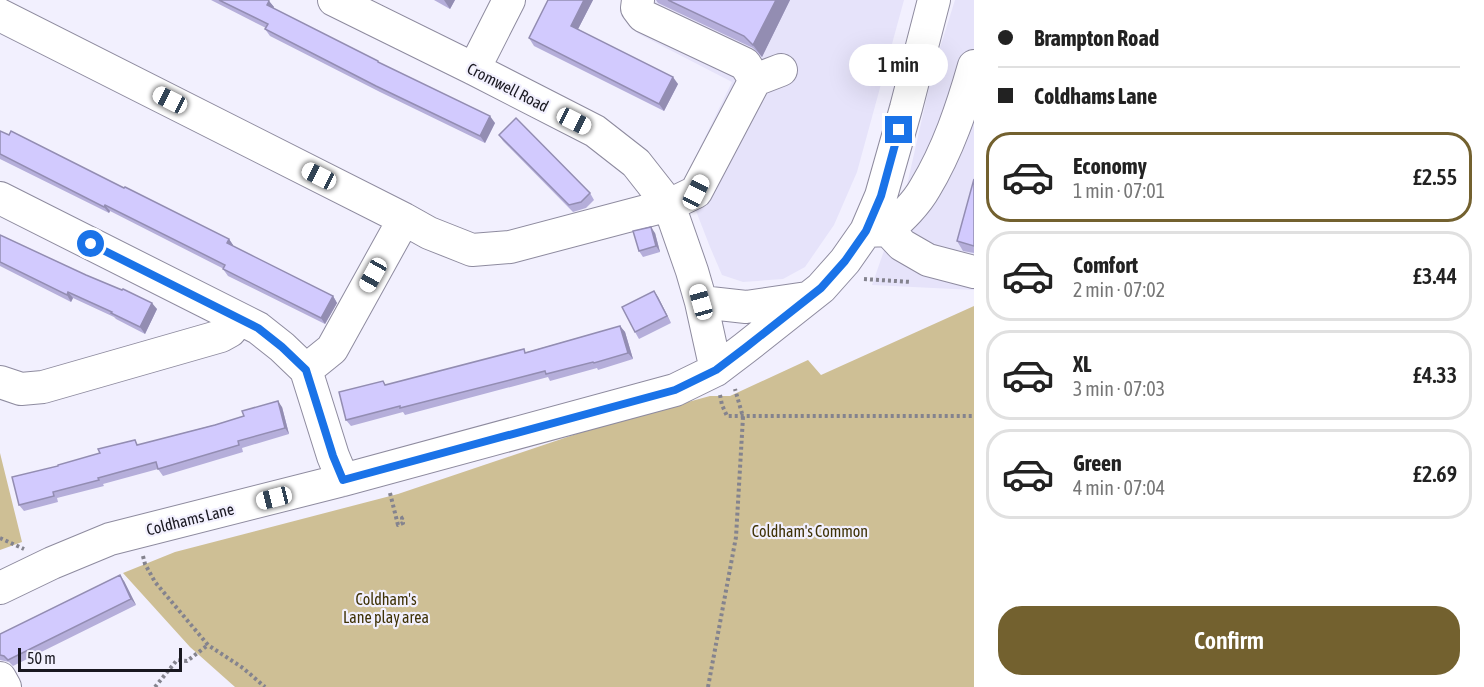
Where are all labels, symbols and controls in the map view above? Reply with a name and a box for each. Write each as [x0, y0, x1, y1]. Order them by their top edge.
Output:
text: Brampton Road [1034, 25, 1159, 51]
callout: 1 min [850, 43, 948, 85]
text: 1 min [878, 53, 919, 76]
street label: Cromwell Road [464, 59, 552, 115]
text: Coldhams Lane [1034, 83, 1157, 109]
car [150, 84, 190, 116]
car [554, 105, 594, 137]
route end [885, 116, 912, 143]
icon: car [1001, 150, 1055, 204]
text: Economy [1073, 153, 1147, 179]
car [299, 160, 339, 192]
text: £2.55 [1413, 164, 1457, 190]
car [680, 172, 712, 212]
text: 1 min · 07:01 [1073, 179, 1165, 202]
route start [77, 230, 104, 257]
icon: car [1001, 249, 1055, 303]
text: Comfort [1073, 252, 1138, 278]
car [356, 255, 390, 295]
text: £3.44 [1413, 263, 1457, 289]
text: 2 min · 07:02 [1073, 278, 1165, 301]
car [687, 282, 715, 322]
icon: car [1001, 348, 1055, 402]
text: XL [1073, 351, 1091, 377]
text: £4.33 [1413, 362, 1457, 388]
text: 3 min · 07:03 [1073, 377, 1165, 400]
icon: car [1001, 447, 1055, 501]
text: Green [1073, 450, 1122, 476]
text: £2.69 [1413, 461, 1457, 487]
text: 4 min · 07:04 [1073, 476, 1165, 499]
car [254, 485, 294, 511]
street label: Coldhams Lane [144, 499, 236, 539]
park label: Coldham's Common [752, 522, 868, 540]
park label: Coldham's Lane play area [343, 590, 429, 627]
button: Confirm [998, 606, 1460, 675]
scale bar [18, 645, 182, 672]
text: 50 m [27, 649, 56, 667]

